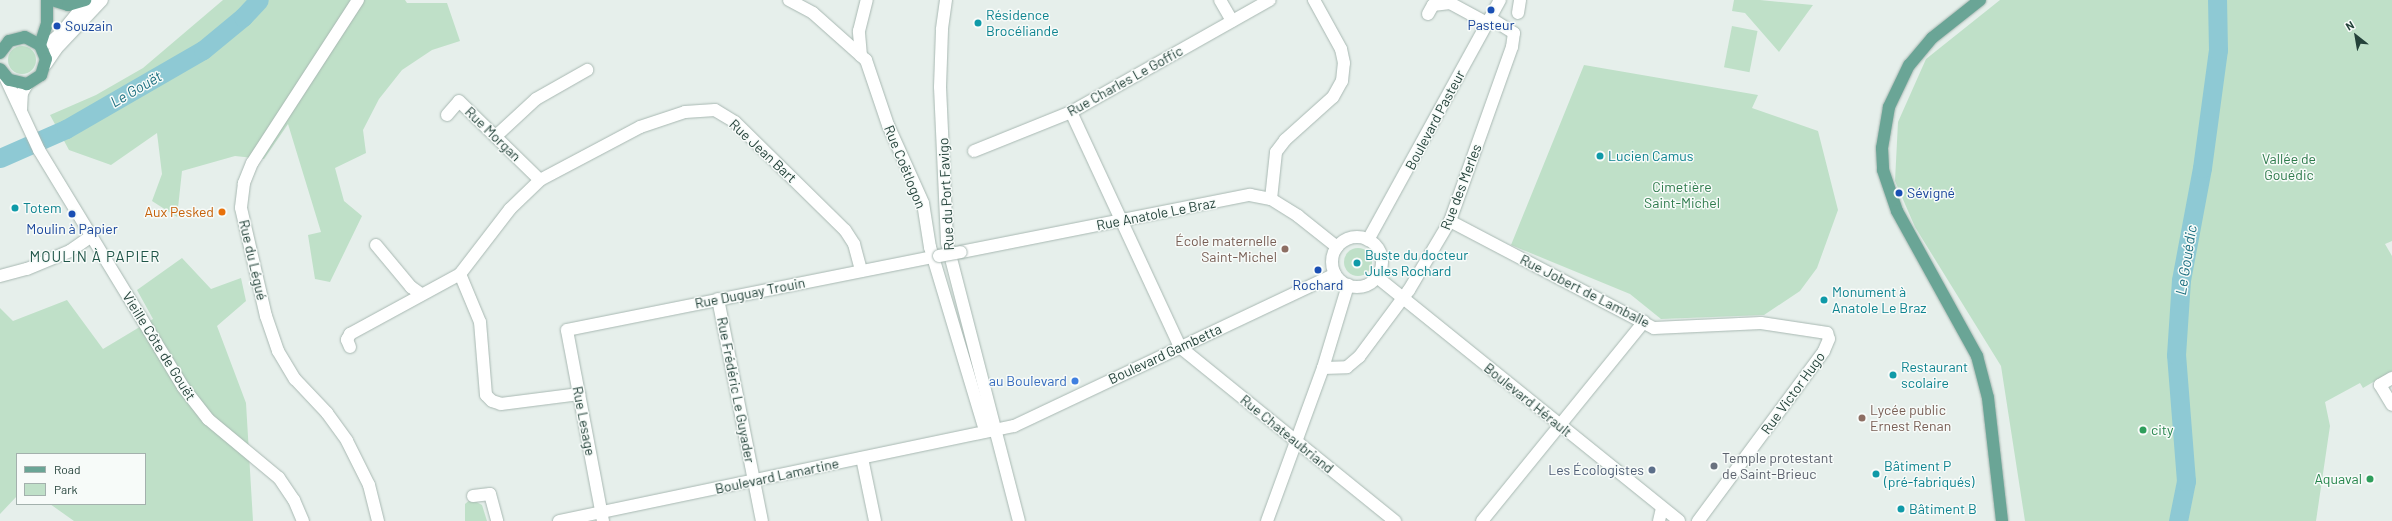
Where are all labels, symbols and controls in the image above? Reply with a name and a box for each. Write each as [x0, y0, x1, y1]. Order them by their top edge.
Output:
marker: Pasteur [1486, 5, 1496, 15]
place label: Résidence Brocéliande [986, 7, 1059, 40]
north arrow [2336, 16, 2376, 56]
place label: Pasteur [1467, 17, 1515, 33]
place label: Souzain [65, 18, 113, 34]
marker: Résidence Brocéliande [973, 18, 983, 28]
text: N [2343, 18, 2356, 33]
marker: Souzain [52, 21, 62, 31]
street label: Rue Charles Le Goffic [1064, 42, 1186, 120]
water label: Le Gouët [107, 67, 165, 111]
street label: Boulevard Pasteur [1402, 67, 1468, 173]
street label: Rue Morgan [462, 103, 524, 165]
street label: Rue Jean Bart [726, 116, 800, 186]
street label: Rue Coëtlogon [881, 123, 929, 211]
street label: Rue du Port Favigo [935, 137, 957, 251]
street label: Rue des Merles [1437, 142, 1485, 232]
place label: Lucien Camus [1608, 148, 1693, 164]
marker: Lucien Camus [1595, 151, 1605, 161]
park label: Vallée de Gouédic [2262, 151, 2316, 184]
park label: Cimetière Saint-Michel [1644, 179, 1720, 212]
place label: Sévigné [1907, 185, 1955, 201]
marker: Sévigné [1894, 188, 1904, 198]
street label: Rue Anatole Le Braz [1095, 194, 1217, 234]
place label: Totem [23, 200, 61, 216]
marker: Totem [10, 203, 20, 213]
place label: Aux Pesked [145, 204, 214, 220]
marker: Aux Pesked [217, 207, 227, 217]
marker: Moulin à Papier [67, 209, 77, 219]
street label: Rue du Légué [236, 218, 270, 302]
place label: Moulin à Papier [26, 221, 118, 237]
water label: Le Gouédic [2172, 224, 2200, 296]
place label: École maternelle Saint-Michel [1175, 233, 1277, 266]
marker: École maternelle Saint-Michel [1280, 244, 1290, 254]
place label: Buste du docteur Jules Rochard [1365, 247, 1468, 280]
district label: MOULIN À PAPIER [29, 248, 161, 266]
street label: Rue Jobert de Lamballe [1517, 251, 1653, 331]
marker: Buste du docteur Jules Rochard [1352, 258, 1362, 268]
marker: Rochard [1313, 265, 1323, 275]
street label: Rue Duguay Trouin [693, 274, 807, 312]
place label: Rochard [1293, 277, 1343, 293]
place label: Monument à Anatole Le Braz [1832, 284, 1927, 316]
street label: Vieille Côte de Gouët [119, 289, 199, 403]
marker: Monument à Anatole Le Braz [1819, 295, 1829, 305]
street label: Rue Frédéric Le Guyader [714, 316, 758, 464]
street label: Boulevard Gambetta [1106, 320, 1224, 388]
street label: Rue Victor Hugo [1758, 349, 1828, 437]
street label: Boulevard Hérault [1481, 359, 1575, 441]
place label: Restaurant scolaire [1901, 359, 1968, 392]
marker: Restaurant scolaire [1888, 370, 1898, 380]
place label: au Boulevard [989, 373, 1067, 389]
marker: au Boulevard [1070, 376, 1080, 386]
street label: Rue Lesage [569, 385, 599, 457]
street label: Rue Chateaubriand [1237, 391, 1337, 477]
place label: Lycée public Ernest Renan [1870, 402, 1951, 434]
marker: Lycée public Ernest Renan [1857, 413, 1867, 423]
place label: city [2151, 422, 2173, 438]
marker: city [2138, 425, 2148, 435]
place label: Temple protestant de Saint-Brieuc [1722, 450, 1833, 482]
legend [16, 453, 146, 505]
street label: Boulevard Lamartine [714, 455, 840, 497]
place label: Bâtiment P (pré-fabriqués) [1884, 458, 1974, 490]
marker: Temple protestant de Saint-Brieuc [1709, 461, 1719, 471]
text: Road [54, 462, 81, 476]
place label: Les Écologistes [1548, 462, 1644, 478]
marker: Les Écologistes [1647, 465, 1657, 475]
marker: Bâtiment P (pré-fabriqués) [1871, 469, 1881, 479]
place label: Aquaval [2315, 471, 2362, 487]
marker: Aquaval [2365, 474, 2375, 484]
text: Park [54, 482, 78, 496]
place label: Bâtiment B [1909, 501, 1977, 517]
marker: Bâtiment B [1896, 504, 1906, 514]

